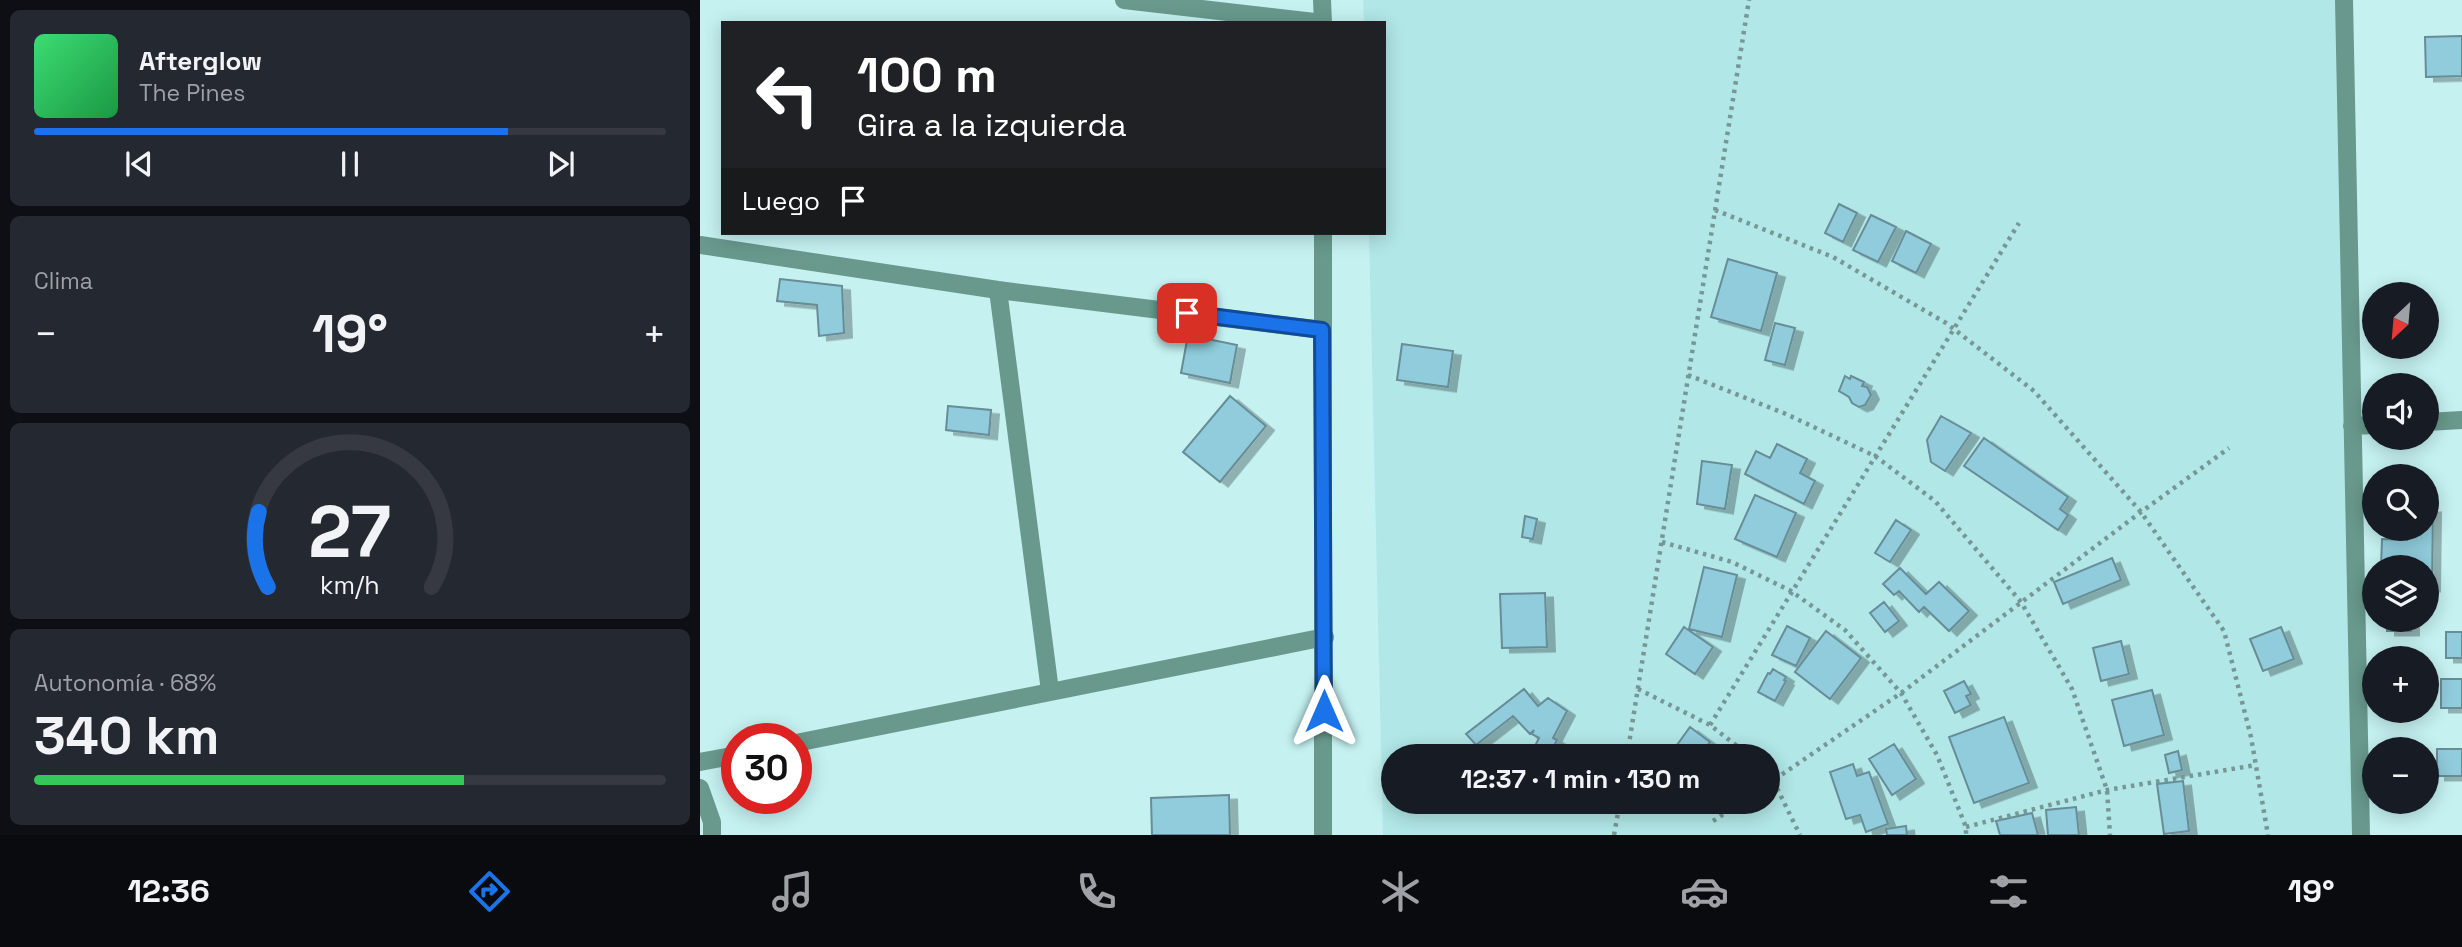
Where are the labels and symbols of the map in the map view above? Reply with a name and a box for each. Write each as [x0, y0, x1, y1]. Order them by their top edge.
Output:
north arrow [2362, 282, 2440, 359]
pin [1157, 283, 1217, 343]
position arrow [1287, 674, 1361, 748]
speed limit sign: 30 [721, 723, 812, 814]

